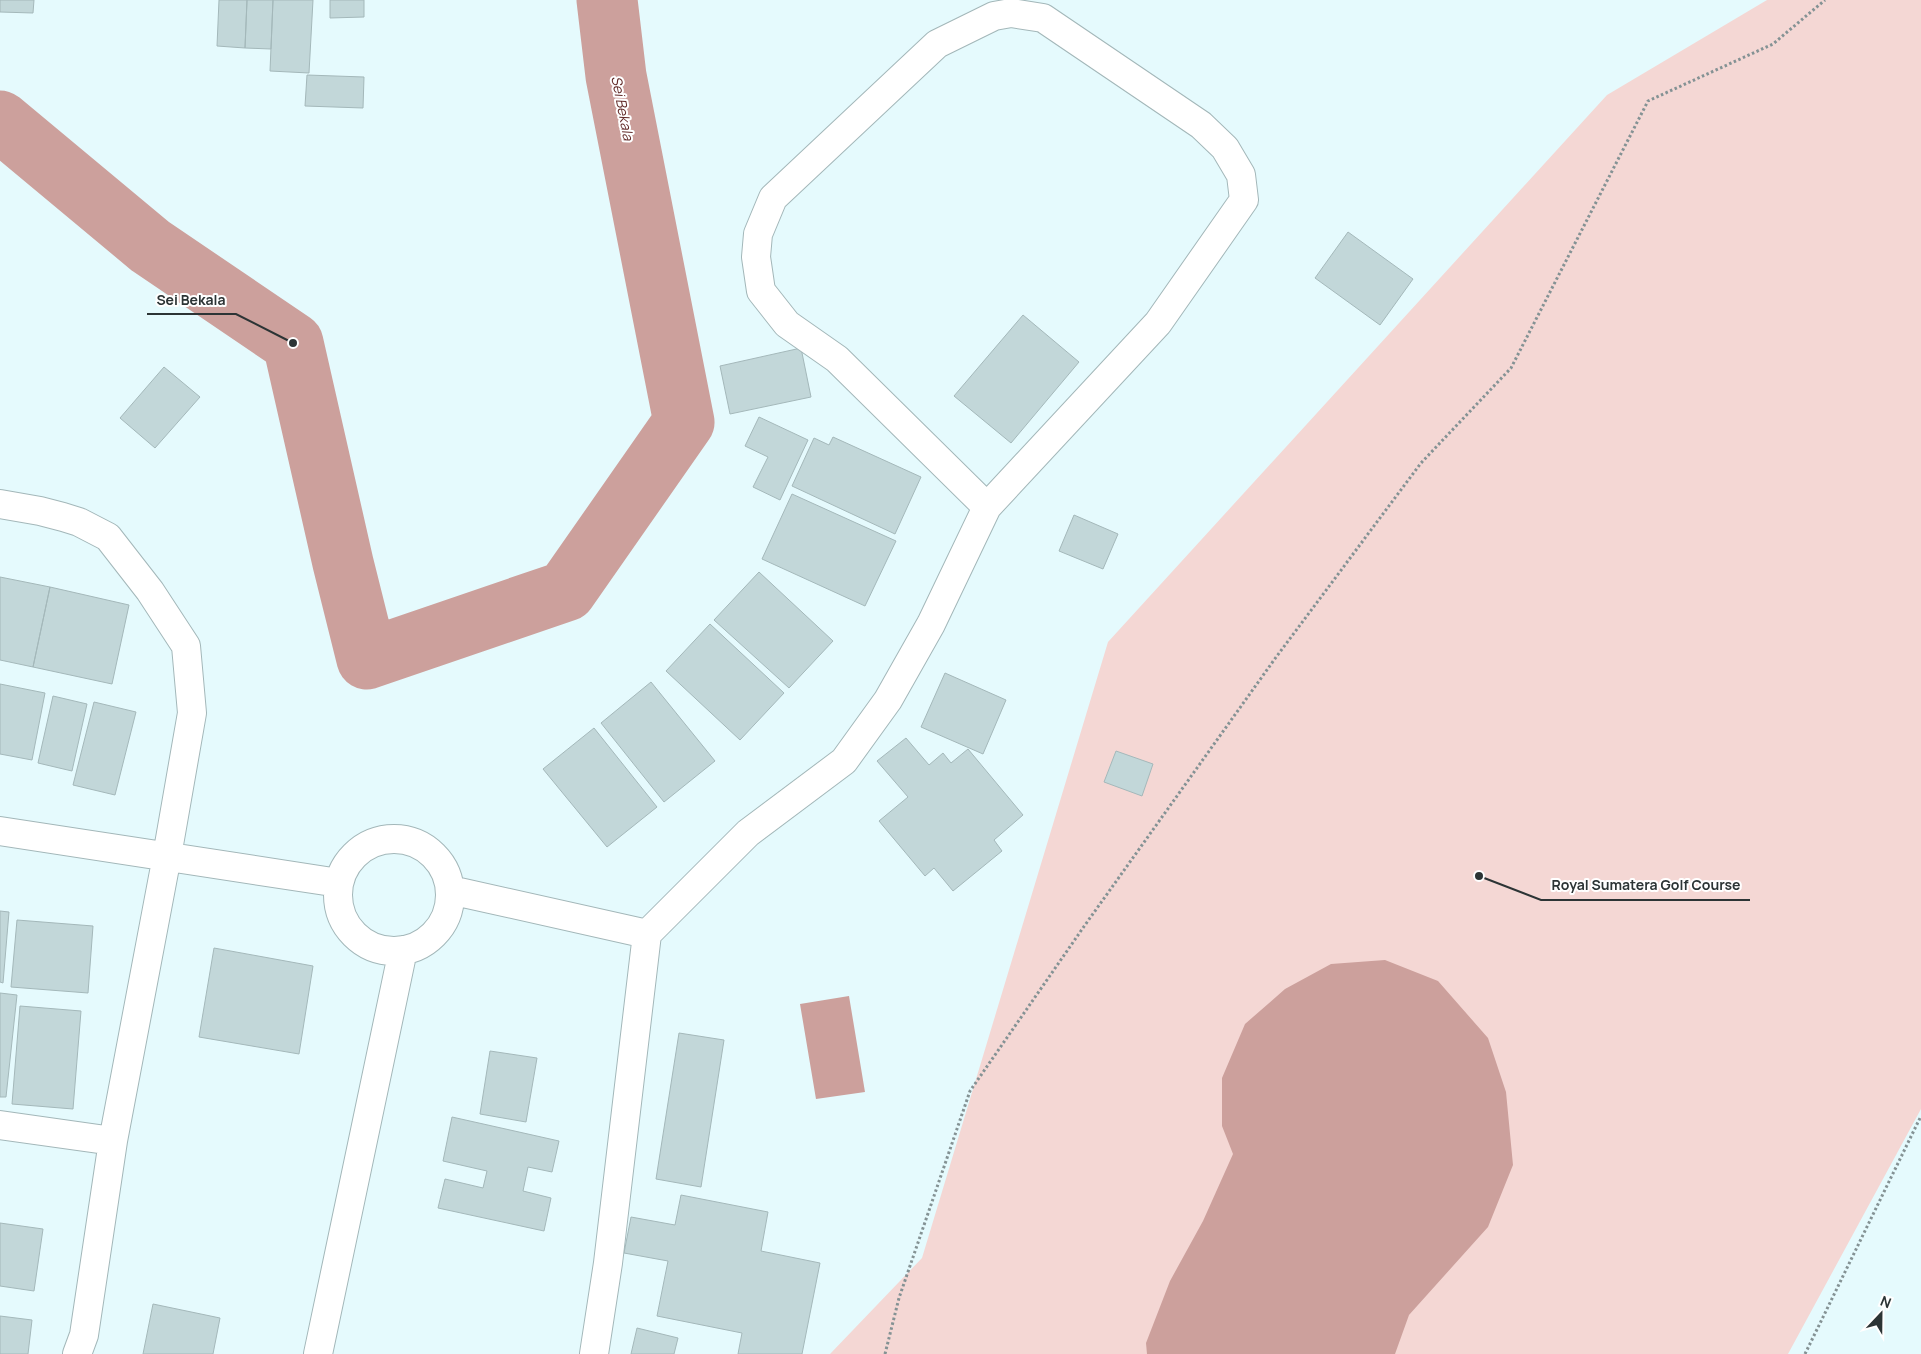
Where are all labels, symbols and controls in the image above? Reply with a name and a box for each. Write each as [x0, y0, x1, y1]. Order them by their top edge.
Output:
water label: Sei Bekala [607, 74, 639, 143]
callout: Sei Bekala [147, 285, 236, 314]
text: Sei Bekala [156, 290, 226, 309]
callout: Royal Sumatera Golf Course [1541, 871, 1750, 900]
text: Royal Sumatera Golf Course [1552, 875, 1740, 894]
north arrow [1856, 1289, 1906, 1339]
text: N [1878, 1291, 1894, 1312]

